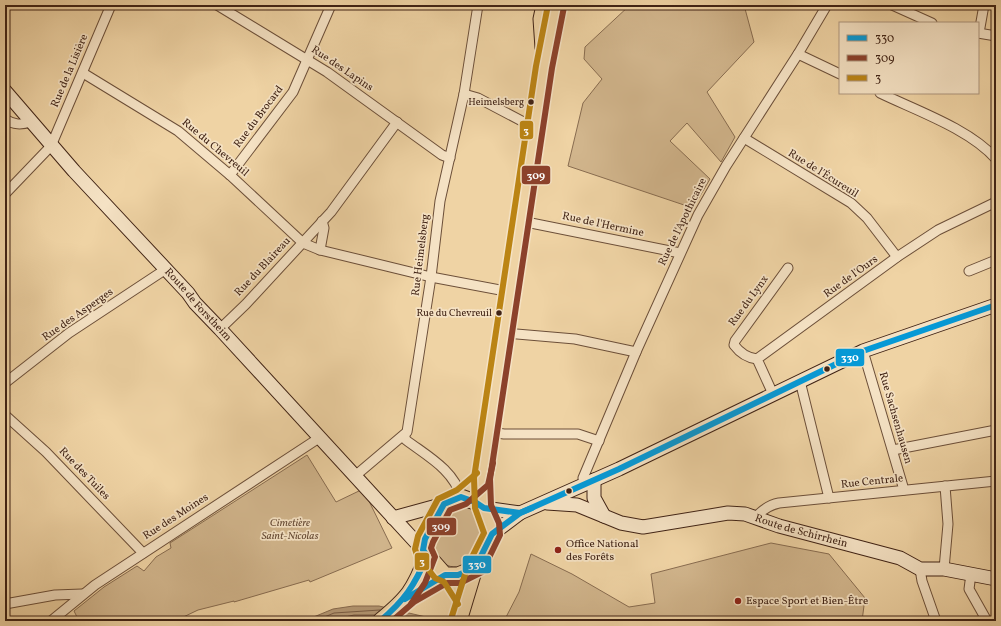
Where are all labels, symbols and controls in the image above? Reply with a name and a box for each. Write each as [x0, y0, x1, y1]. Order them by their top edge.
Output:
legend [839, 22, 979, 94]
text: 330 [875, 31, 894, 47]
street label: Rue de la Lisière [48, 32, 92, 110]
street label: Rue des Lapins [308, 43, 376, 96]
text: 309 [875, 51, 894, 67]
text: 3 [875, 71, 881, 87]
street label: Rue du Brocard [231, 83, 287, 151]
place label: Heimelsberg [468, 95, 524, 109]
marker: Heimelsberg [526, 97, 536, 107]
street label: Rue du Chevreuil [178, 116, 252, 180]
line badge: 3 [519, 120, 534, 140]
text: 3 [523, 124, 529, 139]
street label: Rue de l'Écureuil [785, 146, 861, 202]
line badge: 309 [521, 165, 551, 185]
text: 309 [527, 169, 545, 184]
street label: Rue de l'Apothicaire [655, 176, 711, 268]
street label: Rue de l'Hermine [561, 209, 645, 241]
street label: Rue Heimelsberg [409, 213, 434, 297]
street label: Rue du Blaireau [232, 234, 294, 300]
street label: Rue de l'Ours [821, 252, 881, 302]
street label: Route de Forstheim [161, 265, 235, 345]
street label: Rue du Lynx [725, 272, 773, 329]
street label: Rue des Asperges [39, 285, 117, 345]
place label: Rue du Chevreuil [417, 306, 492, 320]
marker: Rue du Chevreuil [494, 308, 504, 318]
line badge: 330 [835, 348, 865, 367]
text: 330 [841, 351, 859, 366]
unlabelled marker [822, 364, 832, 374]
street label: Rue Sachsenhausen [875, 370, 915, 466]
street label: Rue des Tuiles [55, 444, 113, 504]
street label: Rue Centrale [840, 471, 904, 493]
unlabelled marker [564, 486, 574, 496]
street label: Rue des Moines [140, 490, 212, 544]
street label: Route de Schirrhein [753, 511, 850, 551]
park label: Cimetière Saint-Nicolas [261, 516, 319, 544]
line badge: 309 [426, 517, 457, 536]
text: 309 [432, 520, 450, 535]
place label: Office National des Forêts [566, 537, 639, 565]
marker: Office National des Forêts [553, 545, 563, 555]
line badge: 3 [414, 552, 430, 571]
text: 3 [419, 555, 425, 570]
line badge: 330 [462, 555, 492, 574]
text: 330 [468, 558, 486, 573]
place label: Espace Sport et Bien-Être [746, 594, 868, 609]
marker: Espace Sport et Bien-Être [733, 596, 743, 606]

